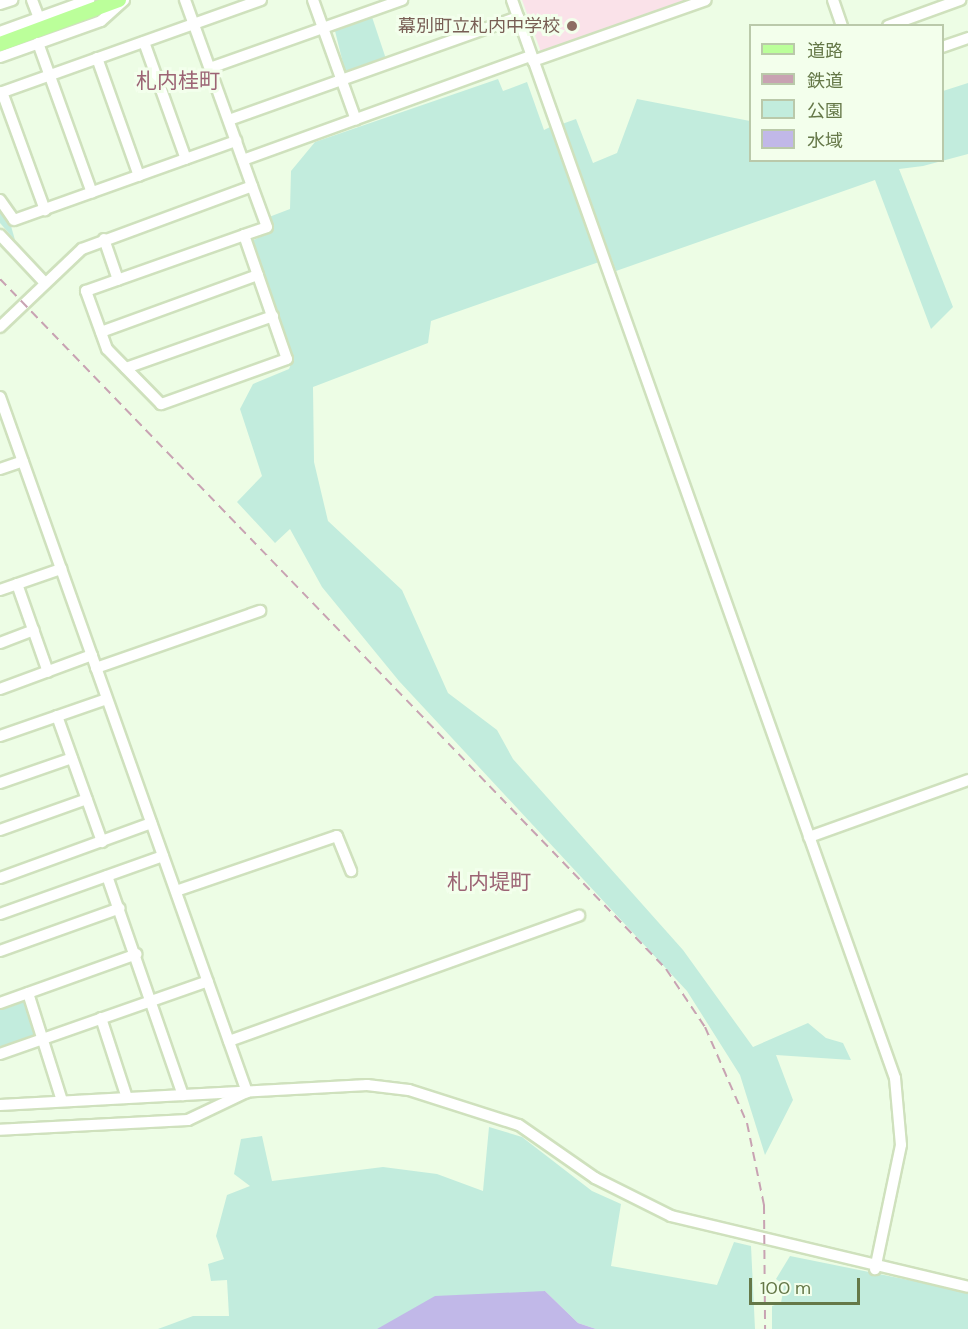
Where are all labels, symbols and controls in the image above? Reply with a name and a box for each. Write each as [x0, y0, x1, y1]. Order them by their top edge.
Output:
place label: 幕別町立札内中学校 [398, 15, 560, 37]
marker: 幕別町立札内中学校 [565, 19, 579, 33]
legend [749, 24, 944, 162]
text: 道路 [807, 39, 843, 63]
district label: 札内桂町 [136, 68, 220, 94]
text: 鉄道 [807, 69, 843, 93]
text: 公園 [807, 99, 843, 123]
text: 水域 [807, 129, 843, 153]
district label: 札内堤町 [447, 869, 531, 895]
scale bar [752, 1266, 863, 1304]
text: 100 m [760, 1276, 811, 1300]

